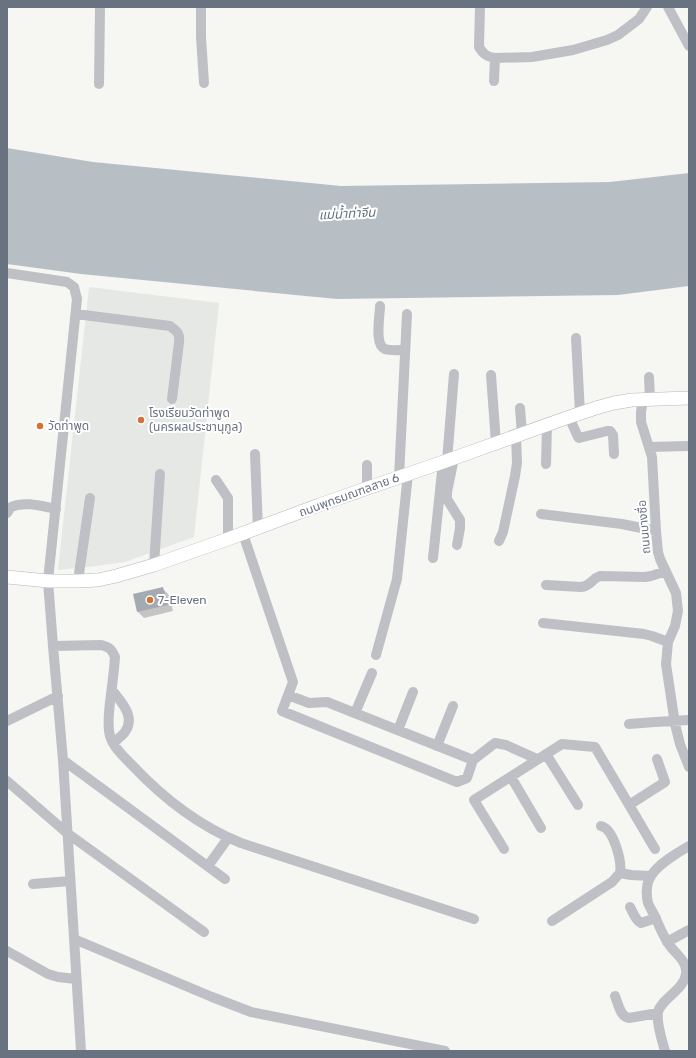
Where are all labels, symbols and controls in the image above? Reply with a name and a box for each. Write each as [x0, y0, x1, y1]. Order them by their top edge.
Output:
water label: แม่น้ำท่าจีน [318, 202, 377, 222]
place label: โรงเรียนวัดท่าพูด (นครผลประชานุกูล) [149, 406, 242, 434]
marker: โรงเรียนวัดท่าพูด (นครผลประชานุกูล) [136, 415, 146, 425]
place label: วัดท่าพูด [48, 419, 89, 433]
marker: วัดท่าพูด [35, 421, 45, 431]
street label: ถนนพุทธมณฑลสาย 6 [297, 470, 401, 520]
street label: ถนนบางซื่อ [633, 499, 653, 555]
place label: 7-Eleven [158, 593, 207, 607]
marker: 7-Eleven [145, 595, 155, 605]

